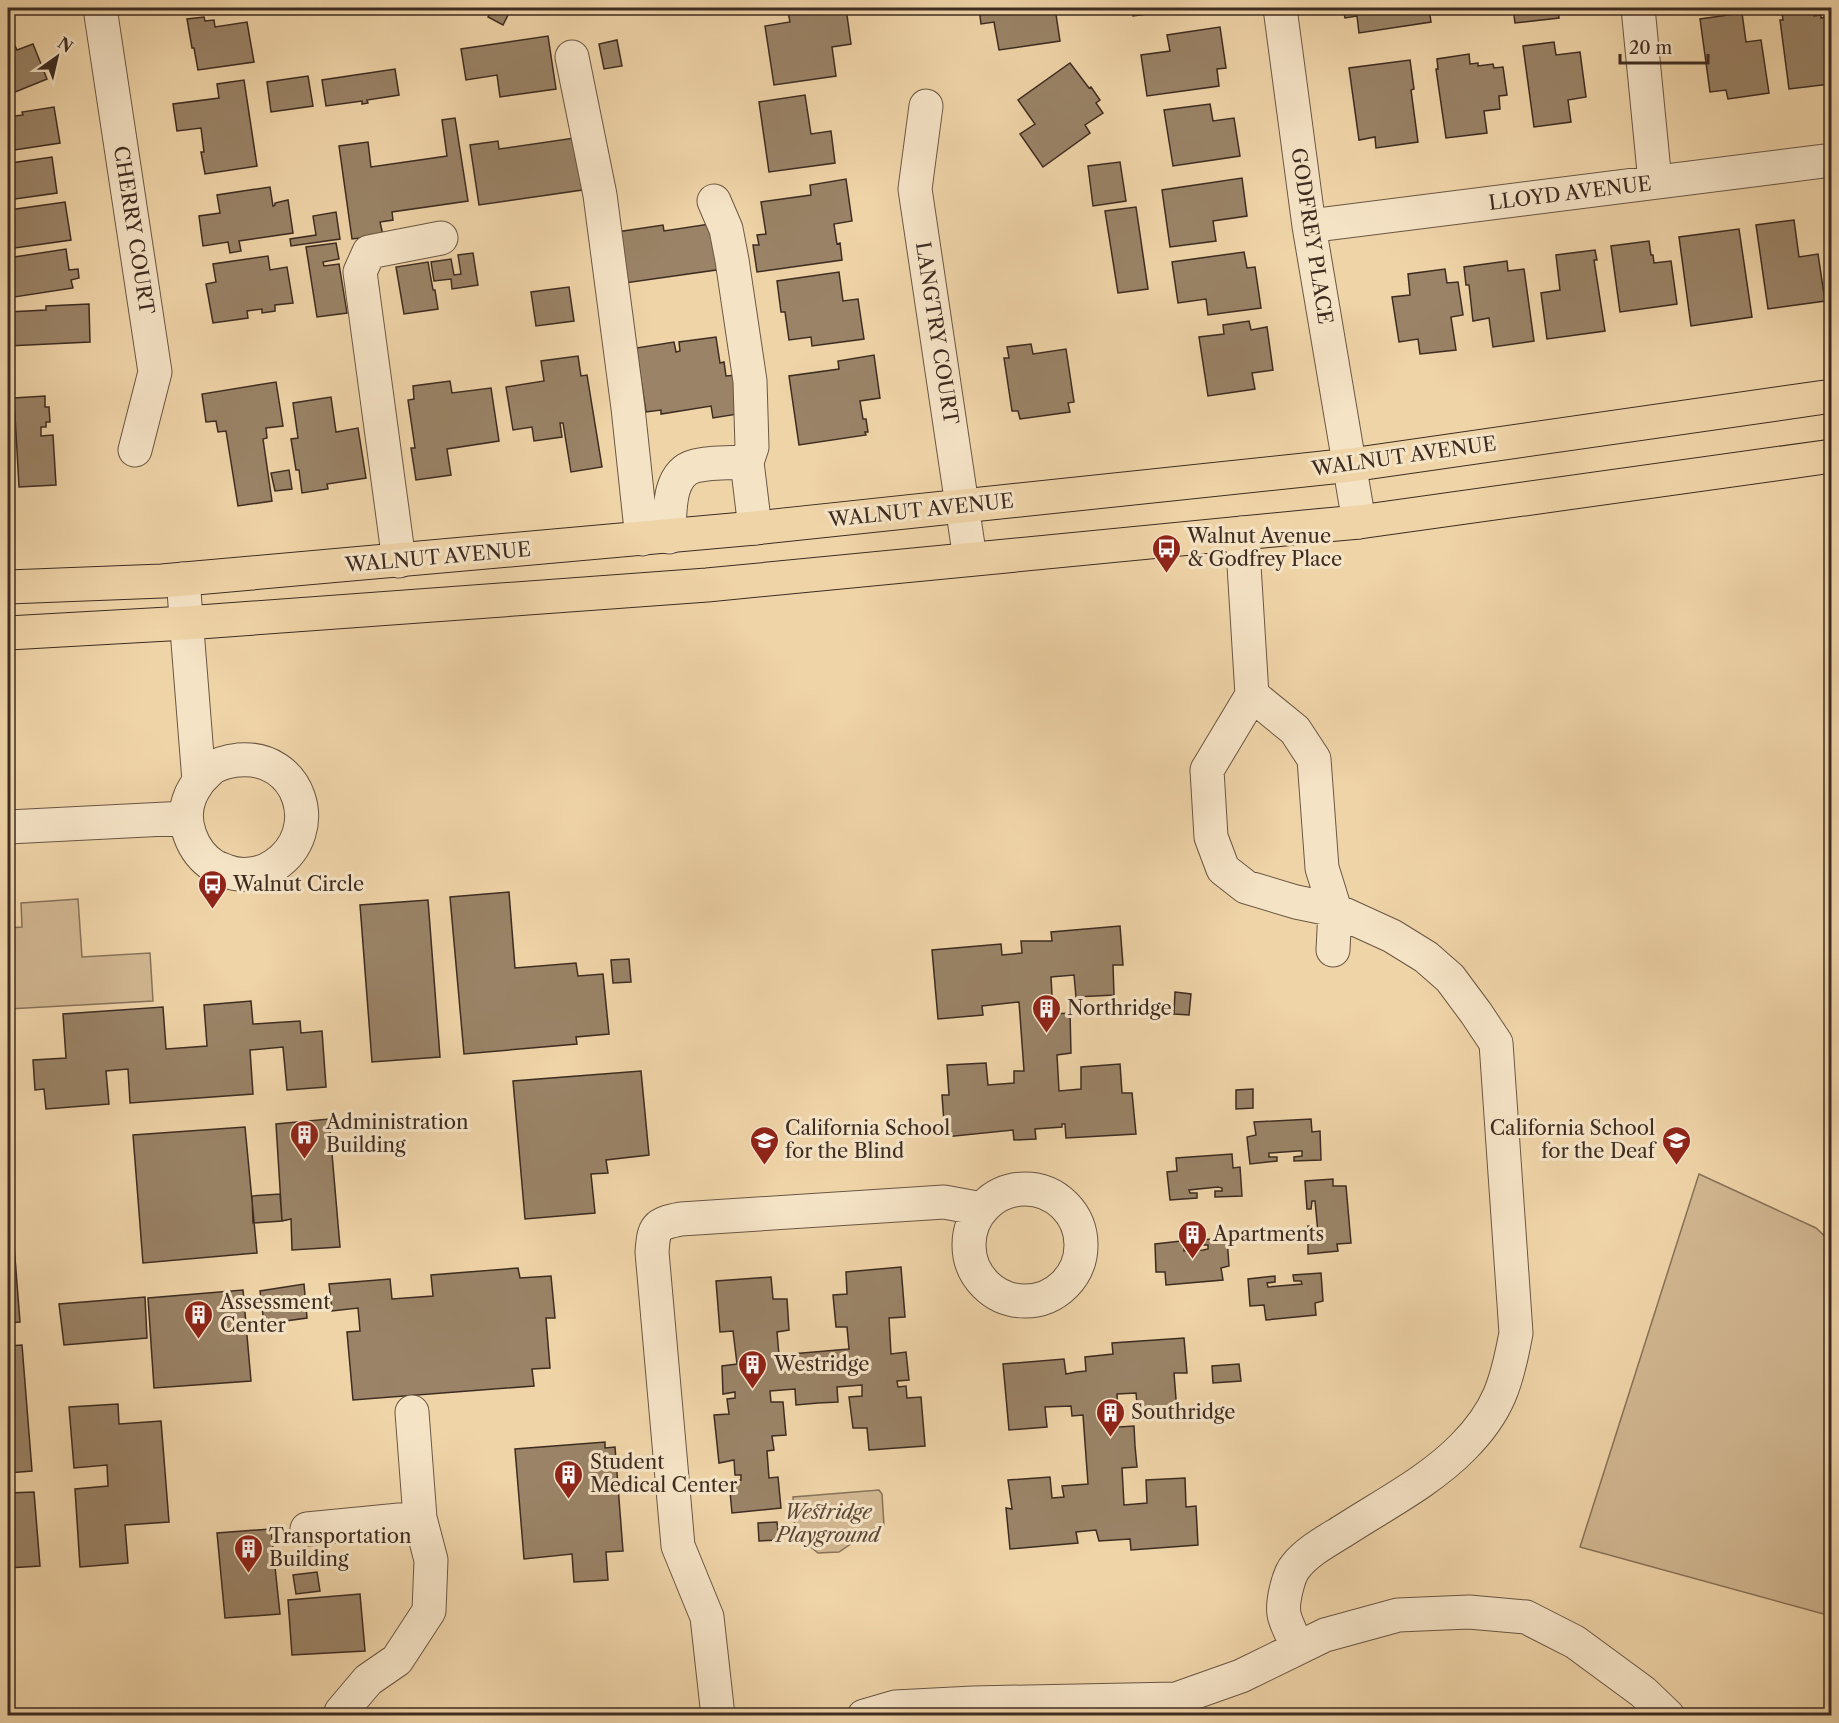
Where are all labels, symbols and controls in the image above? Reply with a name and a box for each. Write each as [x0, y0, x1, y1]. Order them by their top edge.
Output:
north arrow [27, 27, 87, 87]
scale bar [1620, 27, 1708, 65]
text: N [54, 32, 77, 57]
text: 20 m [1629, 37, 1673, 59]
street label: CHERRY COURT [109, 144, 159, 316]
street label: GODFREY PLACE [1286, 146, 1338, 326]
street label: LLOYD AVENUE [1487, 171, 1653, 215]
street label: LANGTRY COURT [911, 240, 963, 426]
street label: WALNUT AVENUE [1309, 431, 1498, 481]
street label: WALNUT AVENUE [826, 488, 1015, 532]
place label: Walnut Avenue & Godfrey Place [1186, 524, 1342, 571]
bus stop icon: Walnut Avenue & Godfrey Place [1150, 532, 1182, 574]
street label: WALNUT AVENUE [343, 537, 532, 577]
bus stop icon: Walnut Circle [196, 868, 228, 910]
place label: Walnut Circle [232, 872, 364, 896]
building icon: Northridge [1030, 992, 1062, 1034]
place label: Northridge [1067, 996, 1172, 1020]
place label: Administration Building [325, 1110, 469, 1157]
place label: California School for the Blind [785, 1116, 950, 1163]
place label: California School for the Deaf [1490, 1116, 1658, 1163]
building icon: Administration Building [289, 1118, 321, 1160]
school or university icon: California School for the Blind [748, 1124, 780, 1166]
school or university icon: California School for the Deaf [1660, 1124, 1692, 1166]
building icon: Apartments [1176, 1218, 1208, 1260]
place label: Apartments [1212, 1222, 1324, 1246]
place label: Assessment Center [219, 1290, 330, 1337]
building icon: Assessment Center [183, 1298, 215, 1340]
building icon: Westridge [737, 1348, 769, 1390]
place label: Westridge [773, 1352, 869, 1376]
building icon: Southridge [1094, 1396, 1126, 1438]
place label: Southridge [1131, 1400, 1236, 1424]
place label: Student Medical Center [590, 1450, 738, 1497]
building icon: Student Medical Center [553, 1458, 585, 1500]
park label: Westridge Playground [774, 1500, 882, 1547]
place label: Transportation Building [269, 1524, 412, 1571]
building icon: Transportation Building [232, 1532, 264, 1574]

